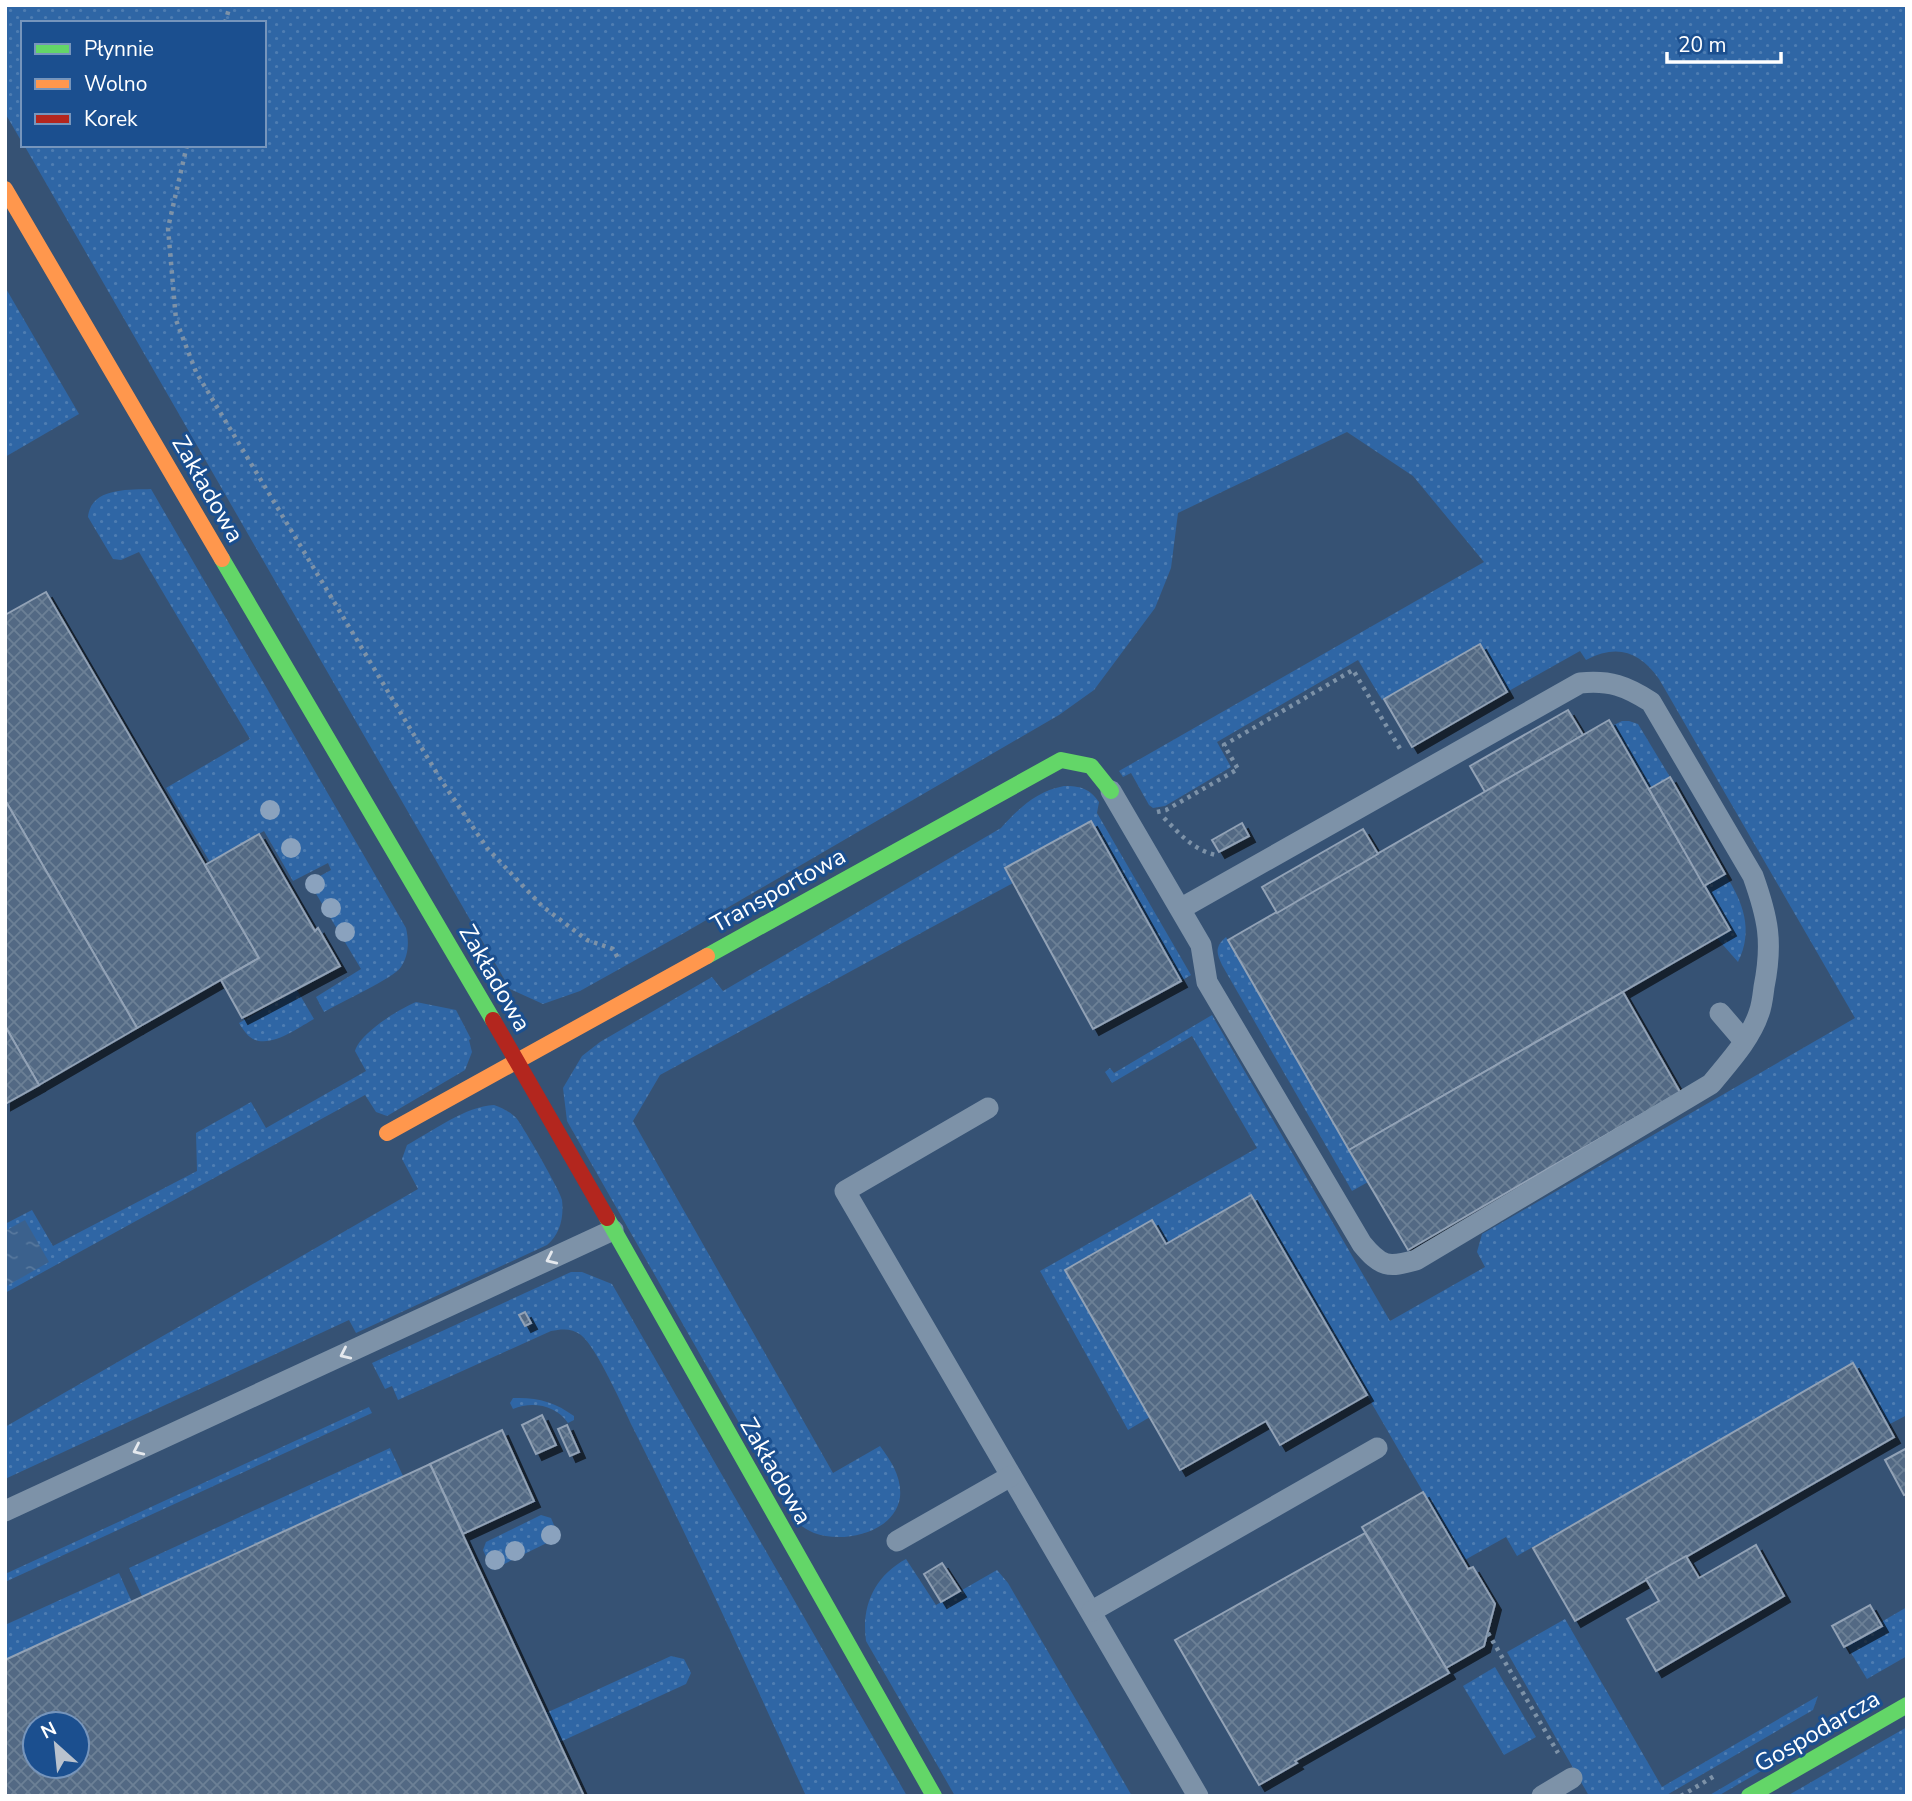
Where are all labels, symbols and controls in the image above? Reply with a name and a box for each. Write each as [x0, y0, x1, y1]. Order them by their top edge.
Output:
legend [21, 21, 266, 147]
scale bar [1667, 21, 1781, 65]
text: 20 m [1678, 31, 1727, 59]
text: Płynnie [84, 35, 154, 63]
text: Wolno [84, 70, 147, 98]
text: Korek [84, 105, 138, 133]
street label: Zakładowa [165, 430, 251, 548]
street label: Transportowa [705, 840, 851, 940]
street label: Zakładowa [452, 919, 538, 1037]
one-way arrow [546, 1251, 558, 1265]
one-way arrow [340, 1346, 352, 1360]
street label: Zakładowa [733, 1412, 819, 1530]
one-way arrow [133, 1442, 145, 1456]
street label: Gospodarcza [1749, 1682, 1885, 1780]
north arrow [21, 1710, 91, 1780]
text: N [36, 1716, 61, 1746]

